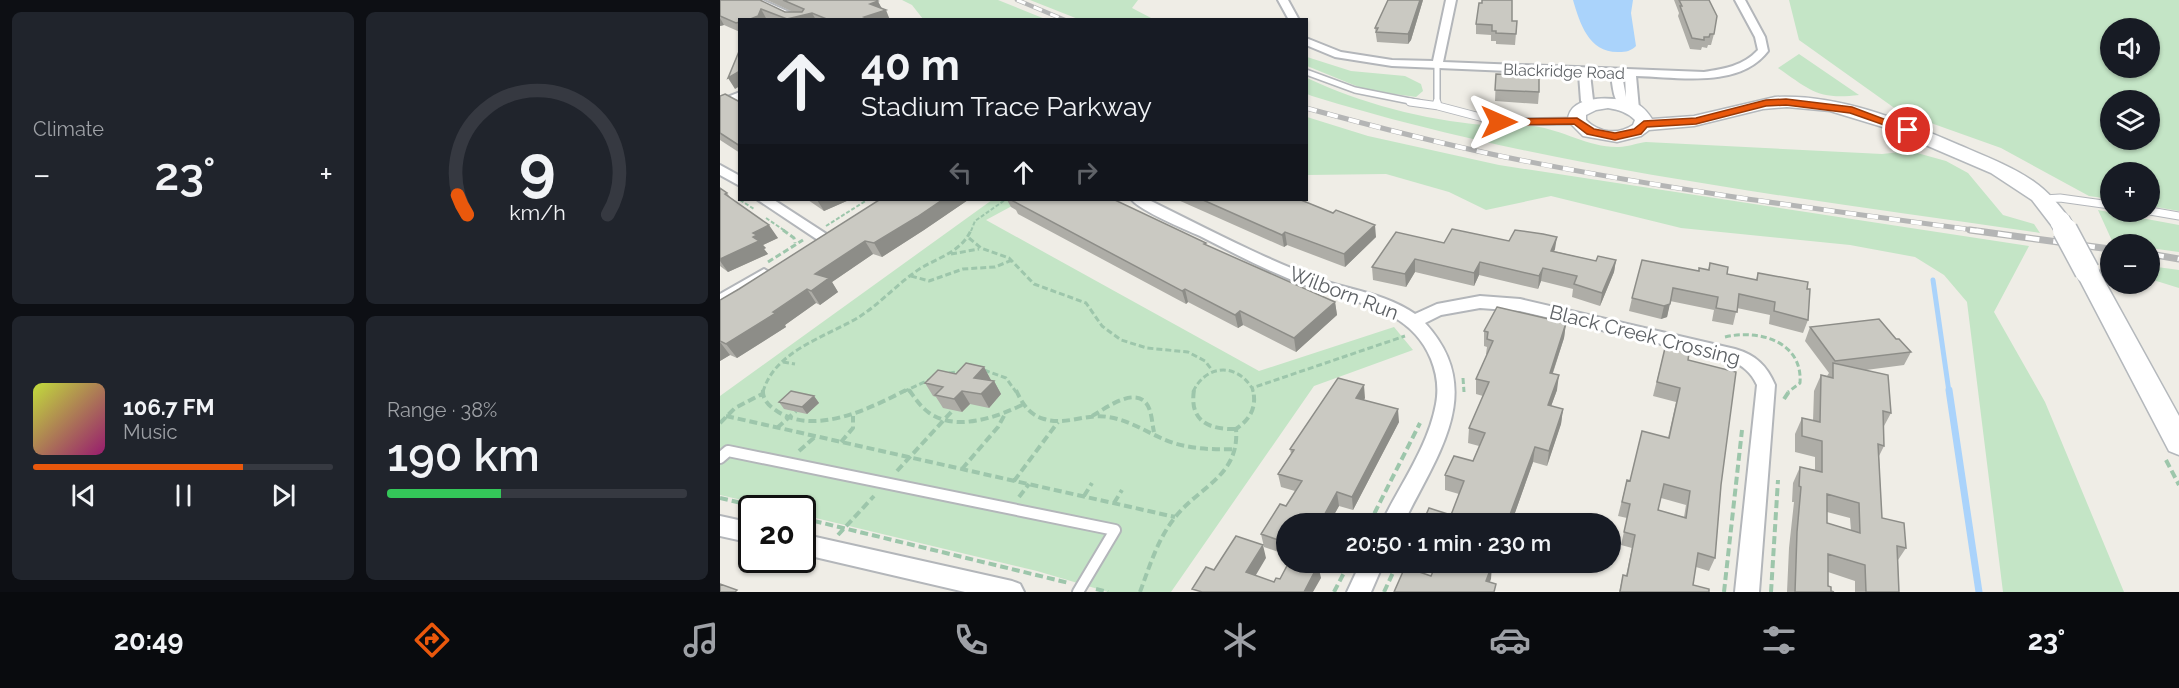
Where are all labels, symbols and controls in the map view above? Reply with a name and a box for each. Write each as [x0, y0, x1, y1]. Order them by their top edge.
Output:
map controls [2100, 18, 2160, 294]
button: sound [2100, 18, 2160, 78]
text: 40 m [861, 41, 960, 90]
icon: ahead [762, 42, 840, 120]
street label: Blackridge Road [1503, 60, 1625, 83]
position arrow [1467, 90, 1531, 154]
button: layers [2100, 90, 2160, 150]
text: Stadium Trace Parkway [861, 91, 1152, 122]
pin [1882, 104, 1933, 155]
icon: arrive [1891, 113, 1924, 146]
text: Climate [33, 117, 104, 141]
text: 9 [519, 130, 555, 204]
text: 23° [155, 148, 216, 201]
text: − [33, 155, 51, 194]
text: + [319, 155, 333, 194]
icon: left [944, 156, 977, 189]
icon: ahead [1007, 156, 1040, 189]
icon: right [1070, 156, 1103, 189]
button: + [2100, 162, 2160, 222]
text: km/h [509, 200, 565, 225]
button: − [2100, 234, 2160, 294]
street label: Wilborn Run [1286, 261, 1402, 325]
street label: Black Creek Crossing [1547, 300, 1743, 370]
text: 106.7 FM [123, 394, 215, 420]
text: Range · 38% [387, 398, 497, 422]
text: Music [123, 420, 177, 444]
text: 190 km [387, 429, 540, 482]
icon: previous [67, 479, 100, 512]
icon: pause [167, 479, 200, 512]
icon: next [267, 479, 300, 512]
speed limit sign: 20 [738, 495, 816, 573]
text: 20:50 · 1 min · 230 m [1346, 530, 1551, 556]
icon: directions [411, 619, 453, 661]
icon: music [680, 619, 722, 661]
icon: phone [950, 619, 992, 661]
icon: climate [1219, 619, 1261, 661]
icon: car [1489, 619, 1531, 661]
icon: filters [1758, 619, 1800, 661]
text: 20:49 [114, 625, 184, 656]
text: 23° [2028, 625, 2065, 656]

